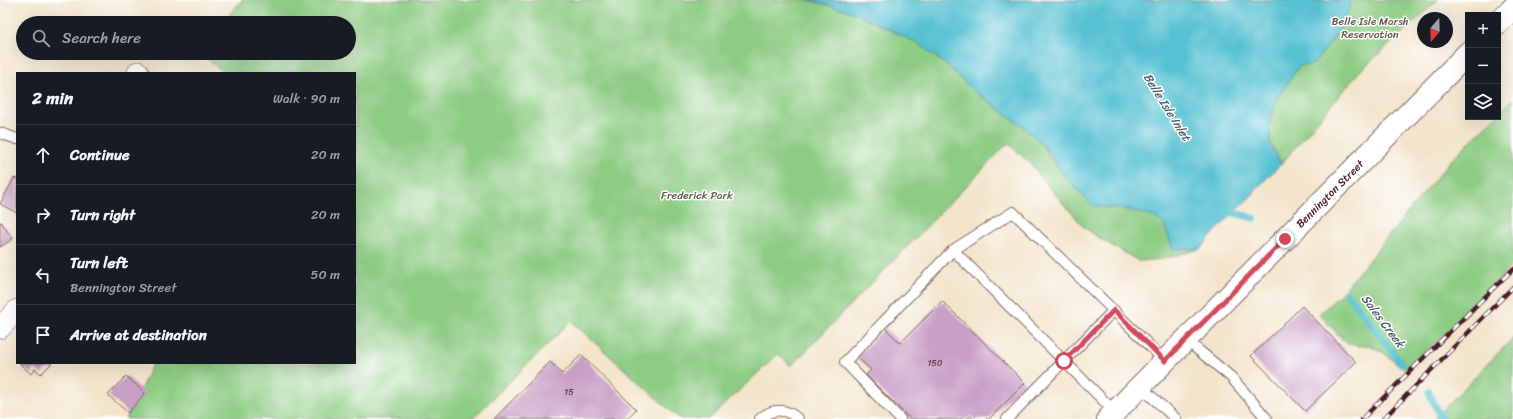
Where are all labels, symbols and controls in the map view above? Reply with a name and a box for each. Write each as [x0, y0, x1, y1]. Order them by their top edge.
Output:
park label: Belle Isle Marsh Reservation [1332, 12, 1409, 44]
north arrow [1417, 12, 1453, 48]
map controls [1465, 12, 1501, 120]
button: + [1465, 12, 1501, 48]
search box [16, 16, 356, 60]
text: Search here [62, 25, 141, 51]
icon: search [30, 27, 52, 49]
button: − [1465, 48, 1501, 84]
water label: Belle Isle Inlet [1137, 69, 1198, 147]
text: 2 min [32, 83, 73, 113]
button: layers [1465, 84, 1501, 120]
text: Walk · 90 m [273, 87, 340, 110]
text: Continue [70, 142, 130, 168]
text: 20 m [311, 143, 340, 166]
icon: ahead [32, 144, 54, 166]
street label: Bennington Street [1291, 155, 1369, 233]
park label: Frederick Park [661, 186, 733, 205]
text: Turn right [70, 202, 135, 228]
text: 20 m [311, 203, 340, 226]
icon: right [32, 204, 54, 226]
route end [1276, 230, 1294, 248]
text: Turn left [70, 250, 128, 276]
text: 50 m [310, 263, 340, 286]
icon: left [32, 264, 54, 286]
text: Bennington Street [70, 276, 176, 299]
water label: Sales Creek [1355, 289, 1412, 354]
text: Arrive at destination [70, 322, 207, 348]
icon: arrive [32, 324, 54, 346]
route start [1055, 352, 1073, 370]
house number: 150 [927, 355, 943, 371]
house number: 15 [564, 384, 574, 400]

